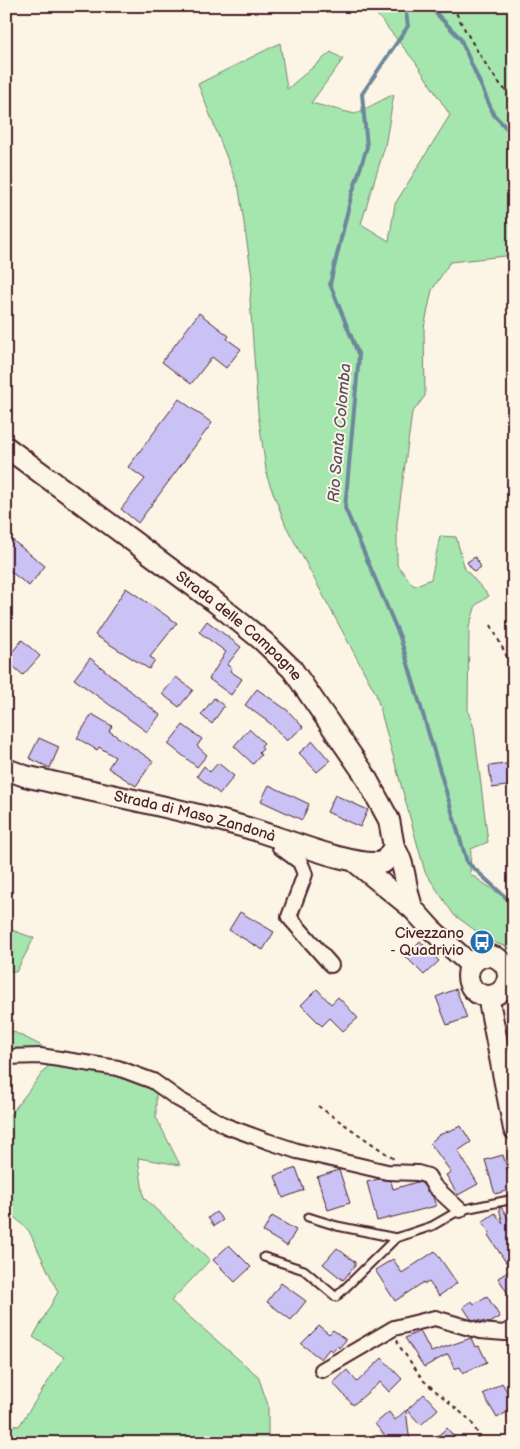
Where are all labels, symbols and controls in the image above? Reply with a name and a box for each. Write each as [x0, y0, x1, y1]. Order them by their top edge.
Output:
water label: Rio Santa Colomba [324, 362, 356, 504]
street label: Strada delle Campagne [172, 567, 307, 684]
street label: Strada di Maso Zandonà [112, 786, 278, 846]
place label: Civezzano - Quadrivio [390, 924, 464, 960]
bus stop icon: Civezzano - Quadrivio [469, 929, 495, 955]

